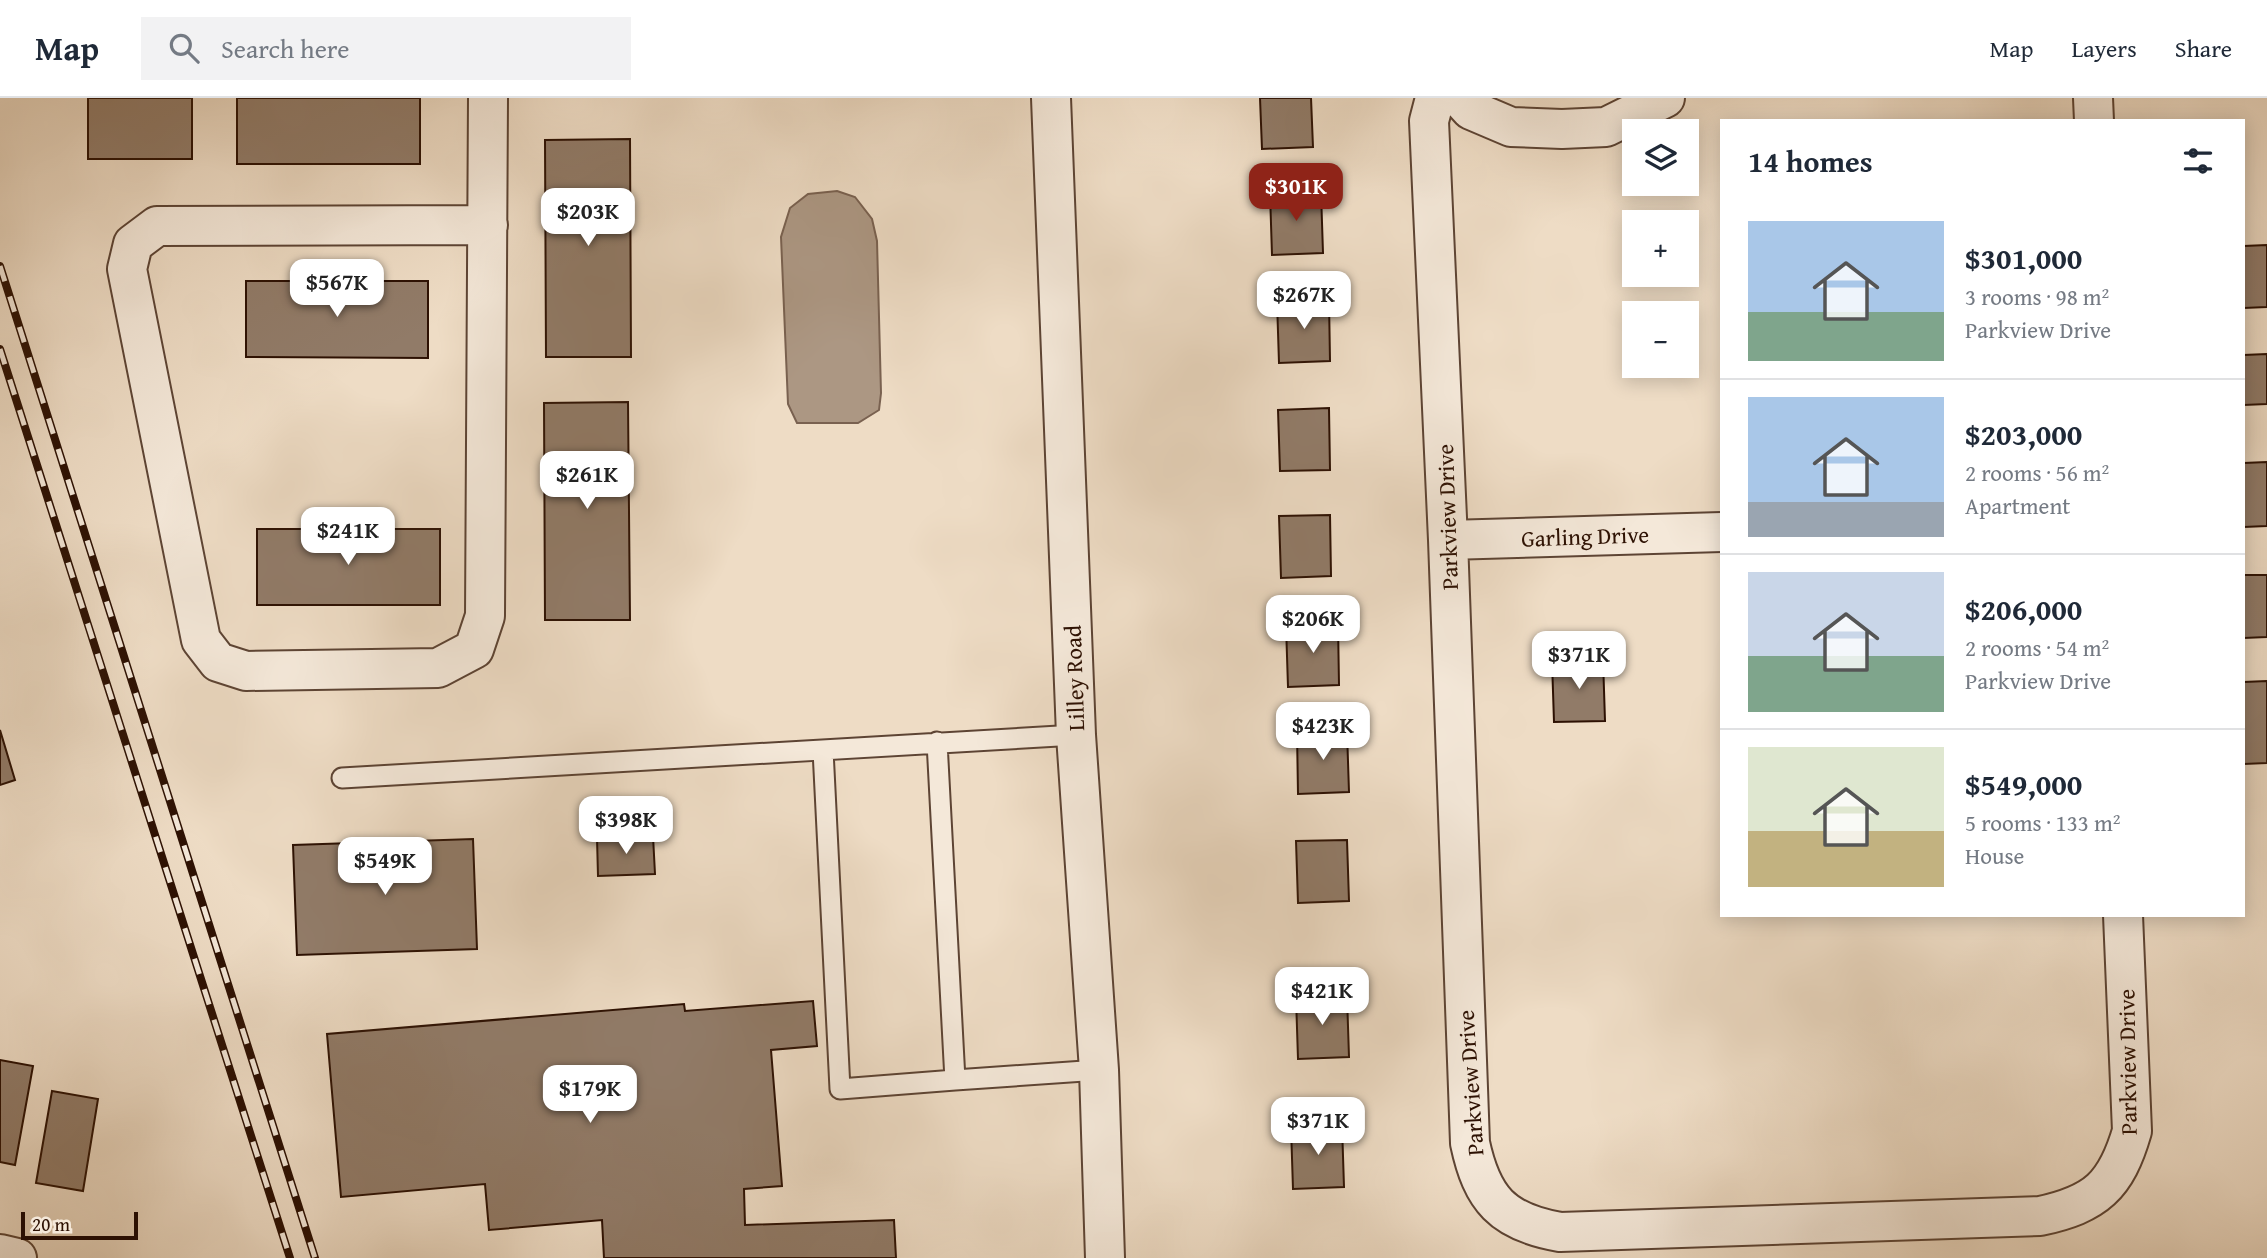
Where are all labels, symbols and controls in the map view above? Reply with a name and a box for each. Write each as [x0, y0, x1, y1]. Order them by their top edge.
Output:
search box [141, 17, 631, 80]
text: Map [35, 24, 99, 72]
icon: search [165, 29, 203, 67]
text: Search here [221, 29, 349, 68]
text: Map [1990, 31, 2033, 66]
text: Layers [2071, 31, 2137, 66]
text: Share [2175, 31, 2232, 66]
map controls [1622, 119, 1699, 378]
button: layers [1622, 119, 1699, 196]
text: 14 homes [1748, 139, 1873, 183]
icon: filters [2179, 142, 2217, 180]
pin: $301K [1247, 164, 1345, 223]
text: $301K [1265, 169, 1327, 202]
pin: $203K [539, 188, 637, 248]
text: $203K [557, 194, 619, 227]
button: + [1622, 210, 1699, 287]
text: $301,000 [1965, 236, 2082, 280]
icon: home [1804, 249, 1888, 333]
pin: $567K [288, 260, 386, 319]
text: $567K [306, 265, 368, 298]
pin: $267K [1255, 272, 1353, 331]
text: $267K [1273, 277, 1335, 310]
text: 3 rooms · 98 m² [1965, 280, 2109, 313]
button: − [1622, 301, 1699, 378]
text: Parkview Drive [1965, 313, 2111, 346]
text: $203,000 [1965, 412, 2082, 456]
icon: home [1804, 425, 1888, 509]
street label: Parkview Drive [1428, 443, 1466, 591]
pin: $261K [538, 452, 636, 511]
text: 2 rooms · 56 m² [1965, 456, 2109, 489]
text: $261K [556, 457, 618, 490]
text: Apartment [1965, 489, 2070, 522]
pin: $241K [299, 508, 397, 567]
text: $241K [317, 513, 379, 546]
street label: Garling Drive [1521, 517, 1649, 555]
text: $206,000 [1965, 587, 2082, 631]
pin: $206K [1264, 596, 1362, 655]
icon: home [1804, 600, 1888, 684]
text: $206K [1282, 601, 1344, 634]
street label: Lilley Road [1056, 624, 1092, 732]
text: 2 rooms · 54 m² [1965, 631, 2109, 664]
pin: $371K [1530, 632, 1628, 691]
text: $371K [1548, 637, 1610, 670]
text: Parkview Drive [1965, 664, 2111, 697]
pin: $423K [1274, 702, 1372, 762]
text: $423K [1292, 708, 1354, 741]
text: $549,000 [1965, 762, 2082, 806]
icon: home [1804, 775, 1888, 859]
pin: $398K [577, 796, 675, 856]
text: $398K [595, 802, 657, 835]
text: 5 rooms · 133 m² [1965, 806, 2120, 839]
pin: $549K [336, 838, 434, 897]
text: House [1965, 839, 2024, 872]
text: $549K [354, 843, 416, 876]
pin: $421K [1273, 968, 1371, 1027]
text: $421K [1291, 973, 1353, 1006]
street label: Parkview Drive [2109, 989, 2145, 1135]
street label: Parkview Drive [1448, 1009, 1492, 1157]
pin: $179K [541, 1066, 639, 1125]
text: $179K [559, 1071, 621, 1104]
pin: $371K [1269, 1098, 1367, 1157]
text: $371K [1287, 1103, 1349, 1136]
scale bar [21, 1209, 138, 1241]
text: 20 m [32, 1210, 70, 1238]

